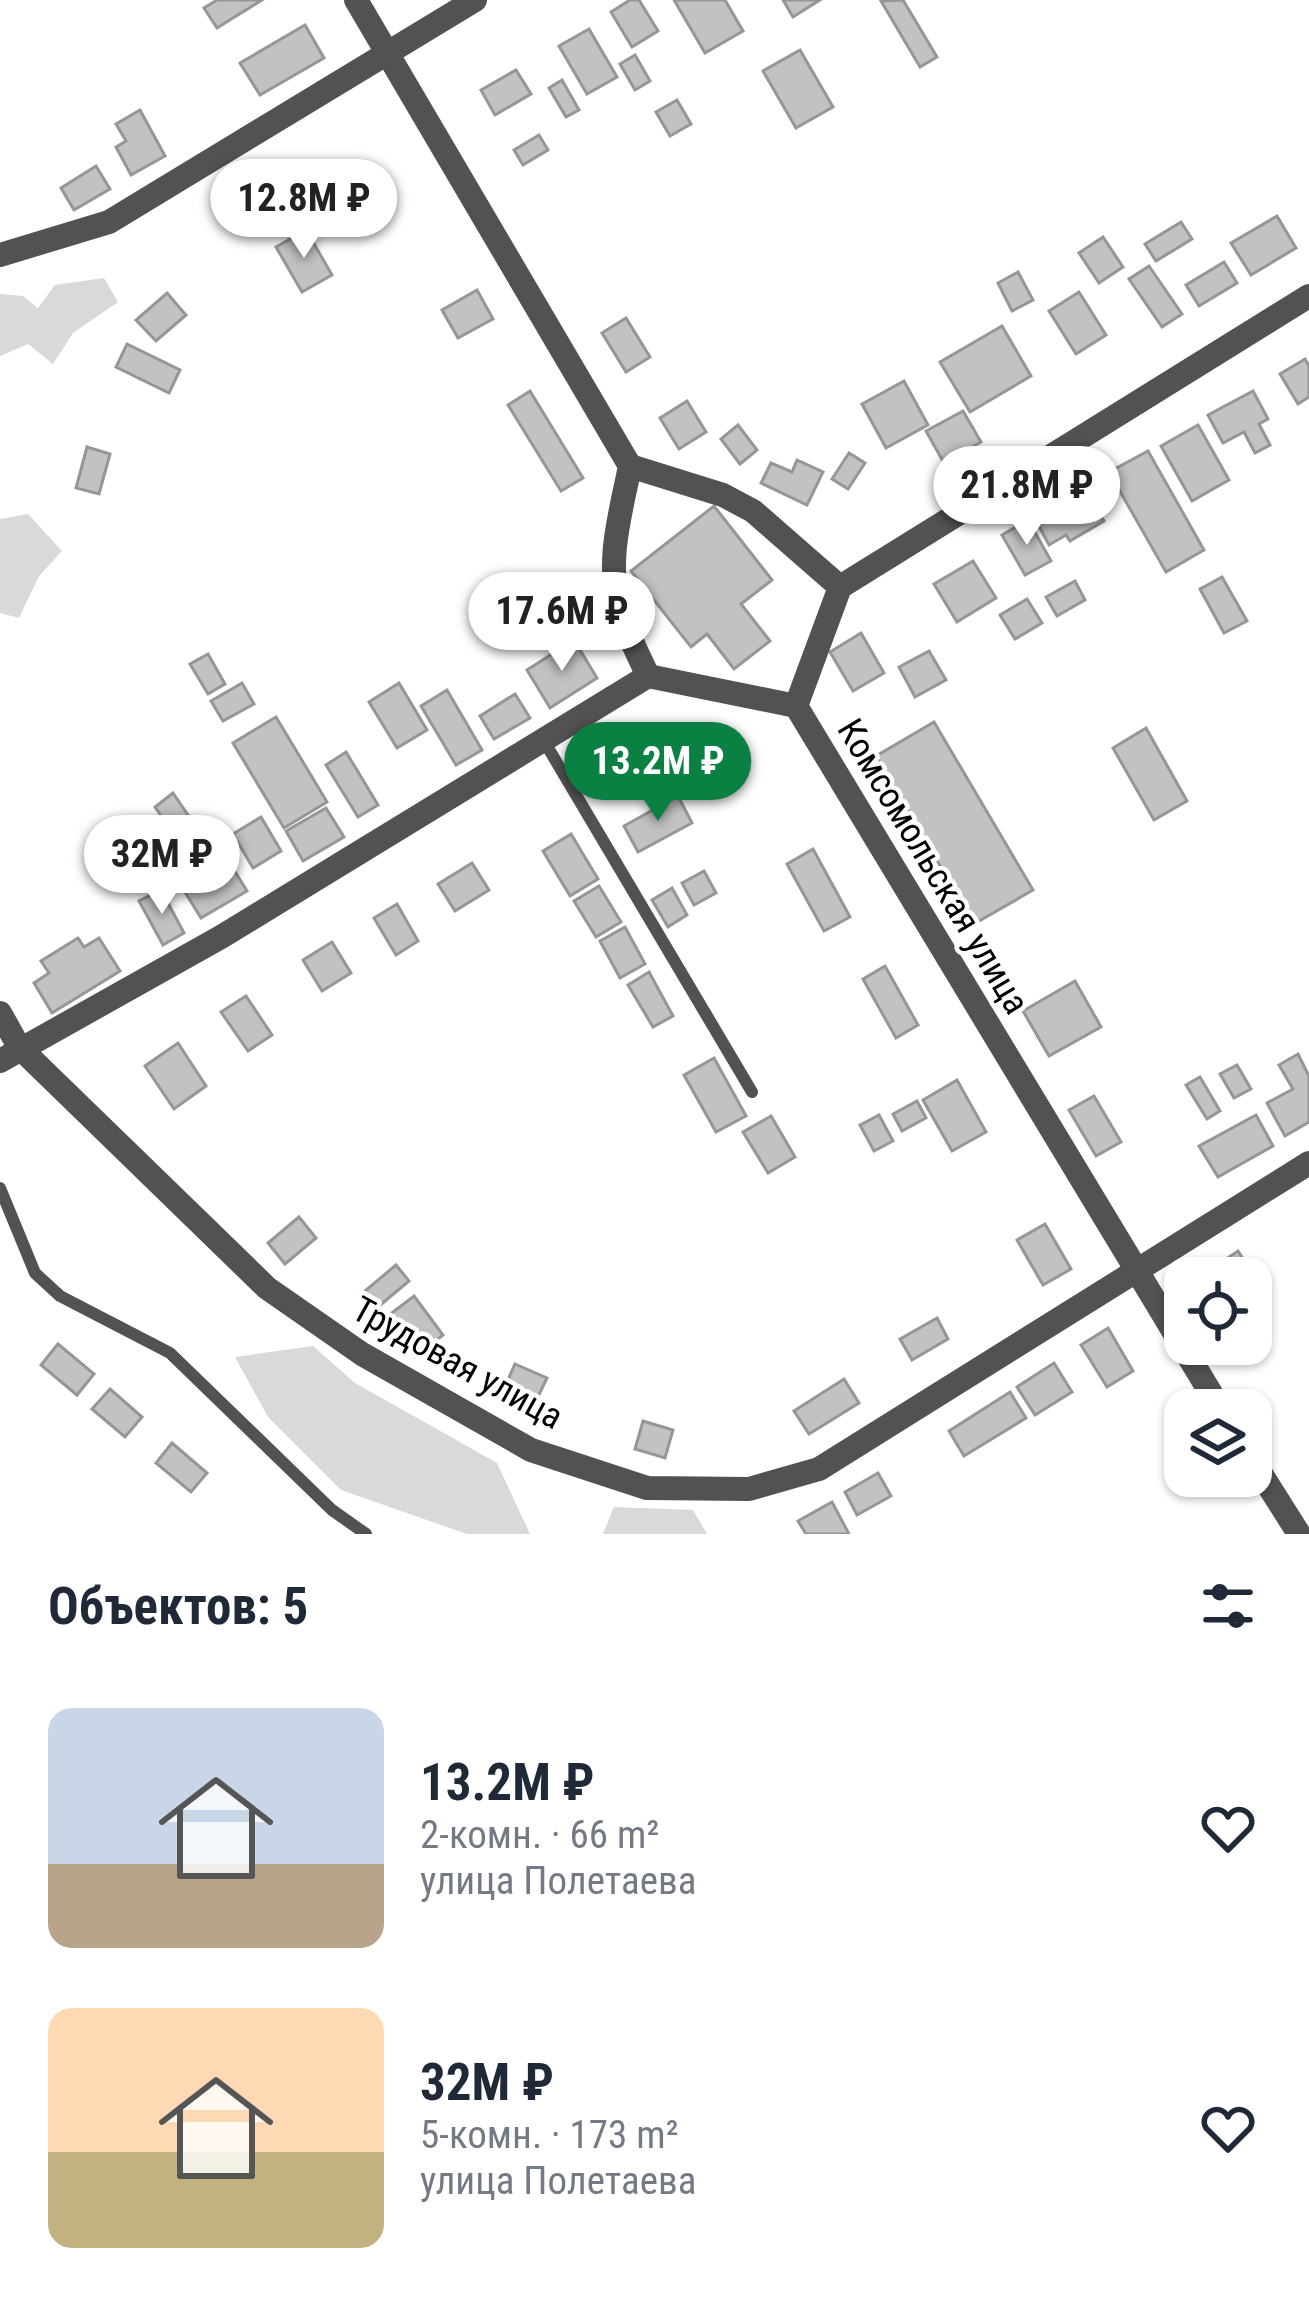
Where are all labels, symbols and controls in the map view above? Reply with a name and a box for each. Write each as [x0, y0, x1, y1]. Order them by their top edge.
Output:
pin: 12.8M ₽ [193, 159, 415, 261]
text: 12.8M ₽ [237, 175, 371, 221]
pin: 21.8M ₽ [916, 446, 1138, 548]
text: 21.8M ₽ [960, 462, 1094, 508]
pin: 17.6M ₽ [451, 572, 673, 674]
text: 17.6M ₽ [495, 588, 629, 634]
street label: Комсомольская улица [829, 712, 1038, 1021]
pin: 13.2M ₽ [547, 722, 769, 824]
text: 13.2M ₽ [591, 738, 725, 784]
pin: 32M ₽ [78, 815, 246, 917]
text: 32M ₽ [111, 831, 213, 877]
map controls [1164, 1257, 1272, 1497]
button: locate [1164, 1257, 1272, 1365]
street label: Трудовая улица [345, 1288, 570, 1438]
button: layers [1164, 1389, 1272, 1497]
icon: filters [1195, 1573, 1261, 1639]
text: Объектов: 5 [48, 1577, 308, 1636]
text: 13.2M ₽ [420, 1753, 595, 1812]
icon: home [144, 1756, 288, 1900]
icon: heart [1195, 1795, 1261, 1861]
text: 2-комн. · 66 m² [420, 1812, 659, 1858]
text: улица Полетаева [420, 1858, 696, 1904]
text: 32M ₽ [420, 2053, 554, 2112]
icon: home [144, 2056, 288, 2200]
icon: heart [1195, 2095, 1261, 2161]
text: 5-комн. · 173 m² [420, 2112, 679, 2158]
text: улица Полетаева [420, 2158, 696, 2204]

